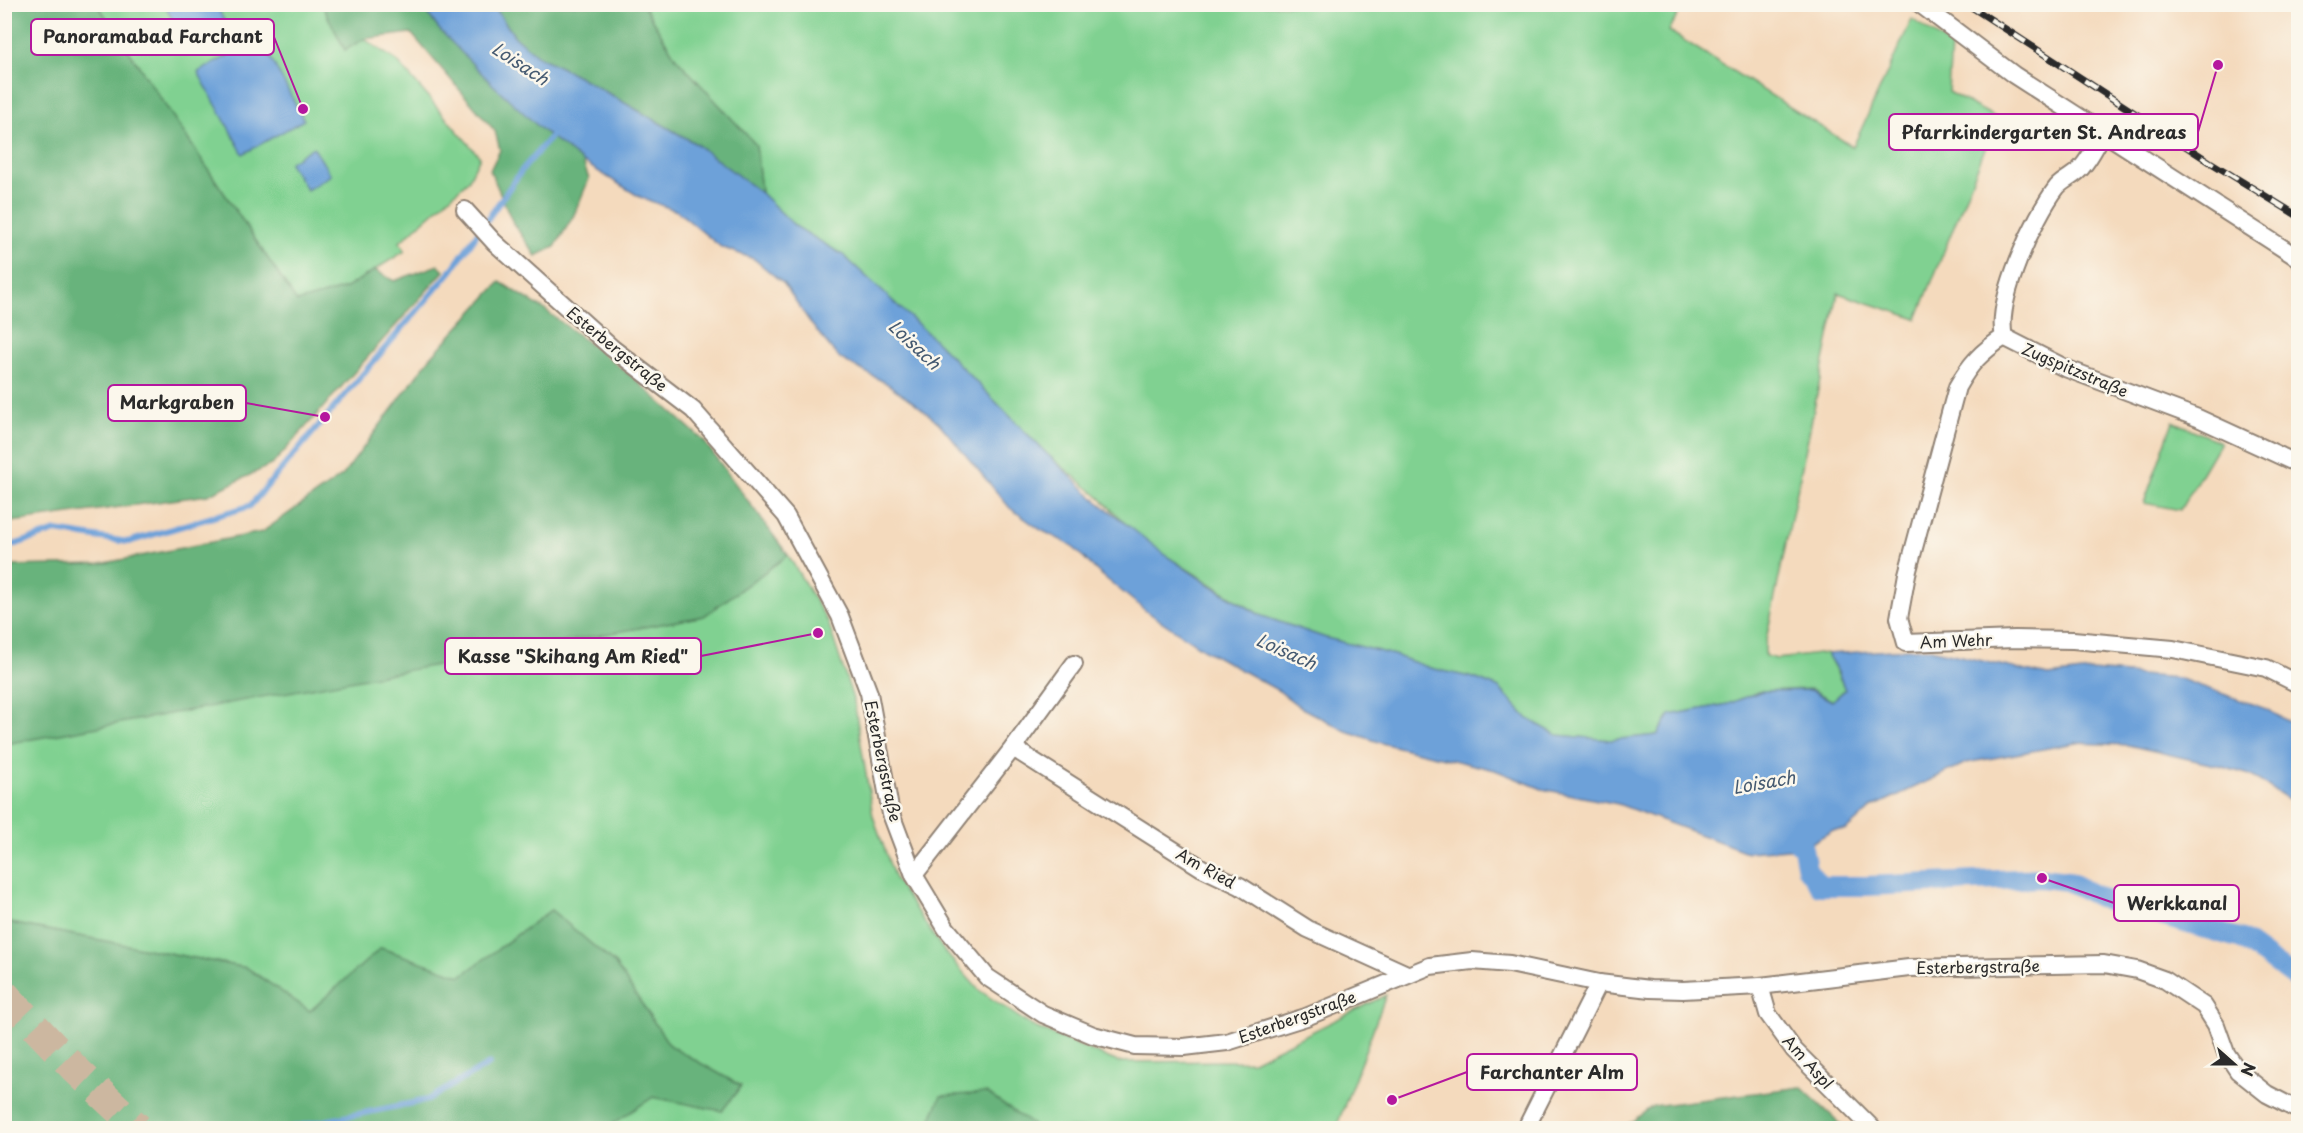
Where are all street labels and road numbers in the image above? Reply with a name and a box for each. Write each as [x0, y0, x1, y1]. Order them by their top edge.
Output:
street label: Esterbergstraße [562, 300, 673, 396]
street label: Zugspitzstraße [2018, 336, 2132, 402]
street label: Am Wehr [1919, 627, 1993, 653]
street label: Esterbergstraße [859, 698, 909, 824]
street label: Am Ried [1172, 841, 1241, 893]
street label: Esterbergstraße [1916, 953, 2040, 979]
street label: Esterbergstraße [1234, 984, 1359, 1049]
street label: Am Aspl [1778, 1029, 1840, 1094]

